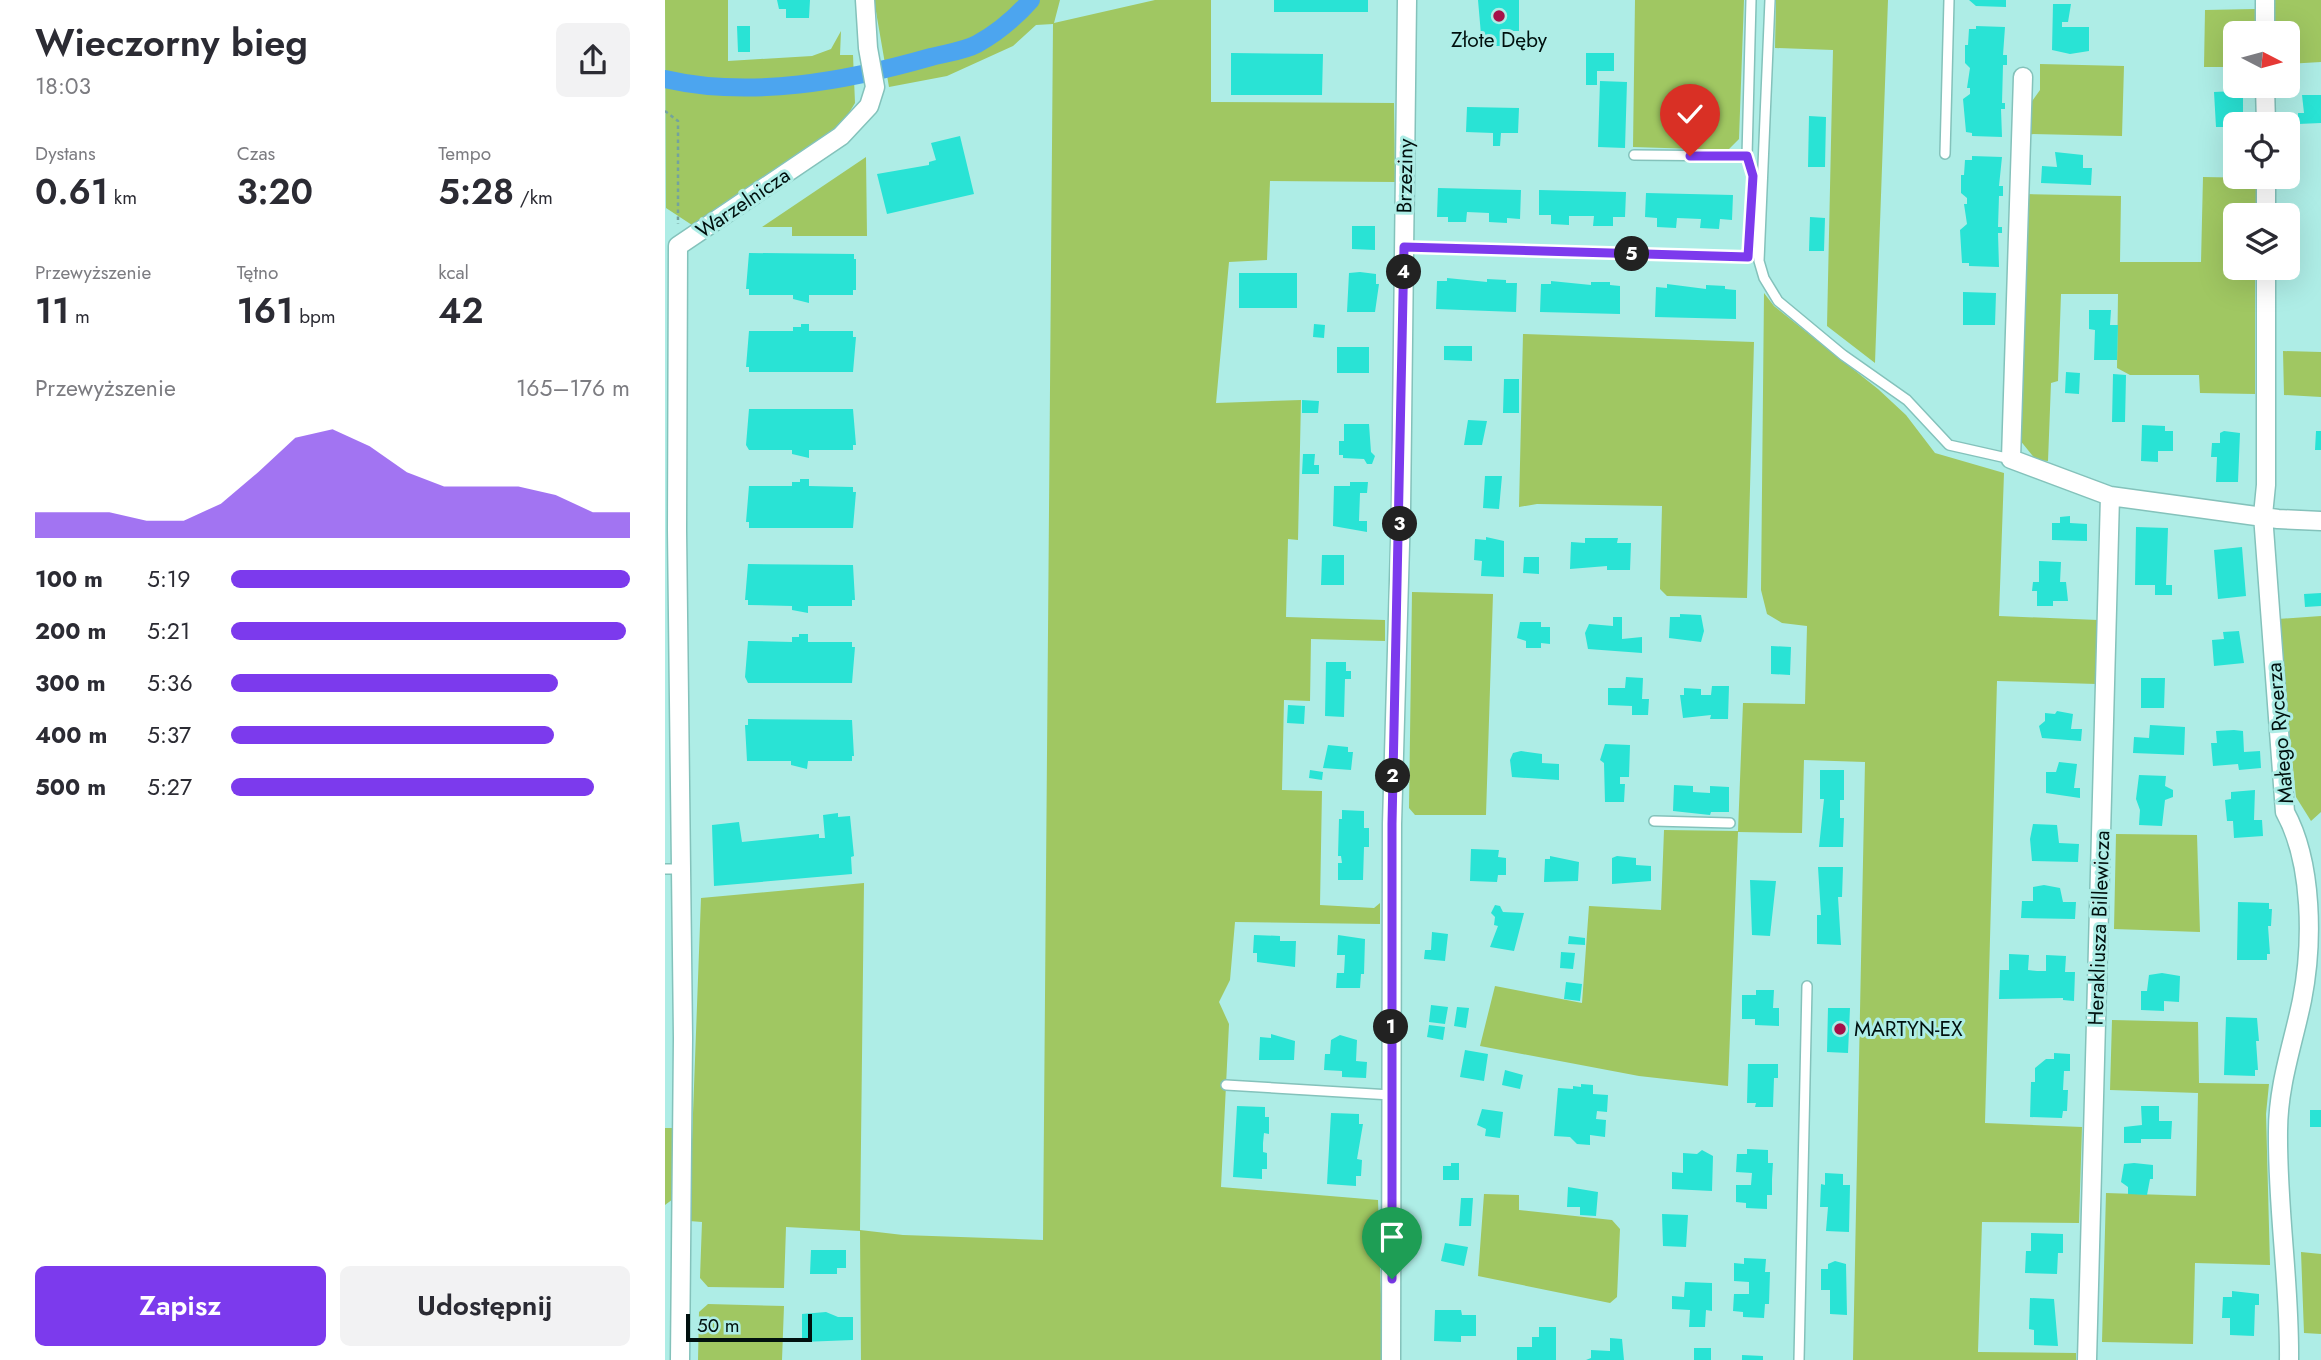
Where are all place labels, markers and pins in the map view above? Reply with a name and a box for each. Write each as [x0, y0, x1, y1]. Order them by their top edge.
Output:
marker: Złote Dęby [1491, 8, 1507, 24]
place label: Złote Dęby [1451, 25, 1548, 55]
pin [1660, 84, 1720, 156]
pin: 5 [1615, 236, 1649, 272]
pin: 4 [1387, 254, 1421, 290]
pin: 3 [1383, 506, 1417, 542]
pin: 2 [1375, 758, 1411, 794]
pin: 1 [1373, 1010, 1409, 1044]
place label: MARTYN-EX [1854, 1014, 1963, 1044]
marker: MARTYN-EX [1832, 1021, 1848, 1037]
pin [1362, 1207, 1422, 1279]

